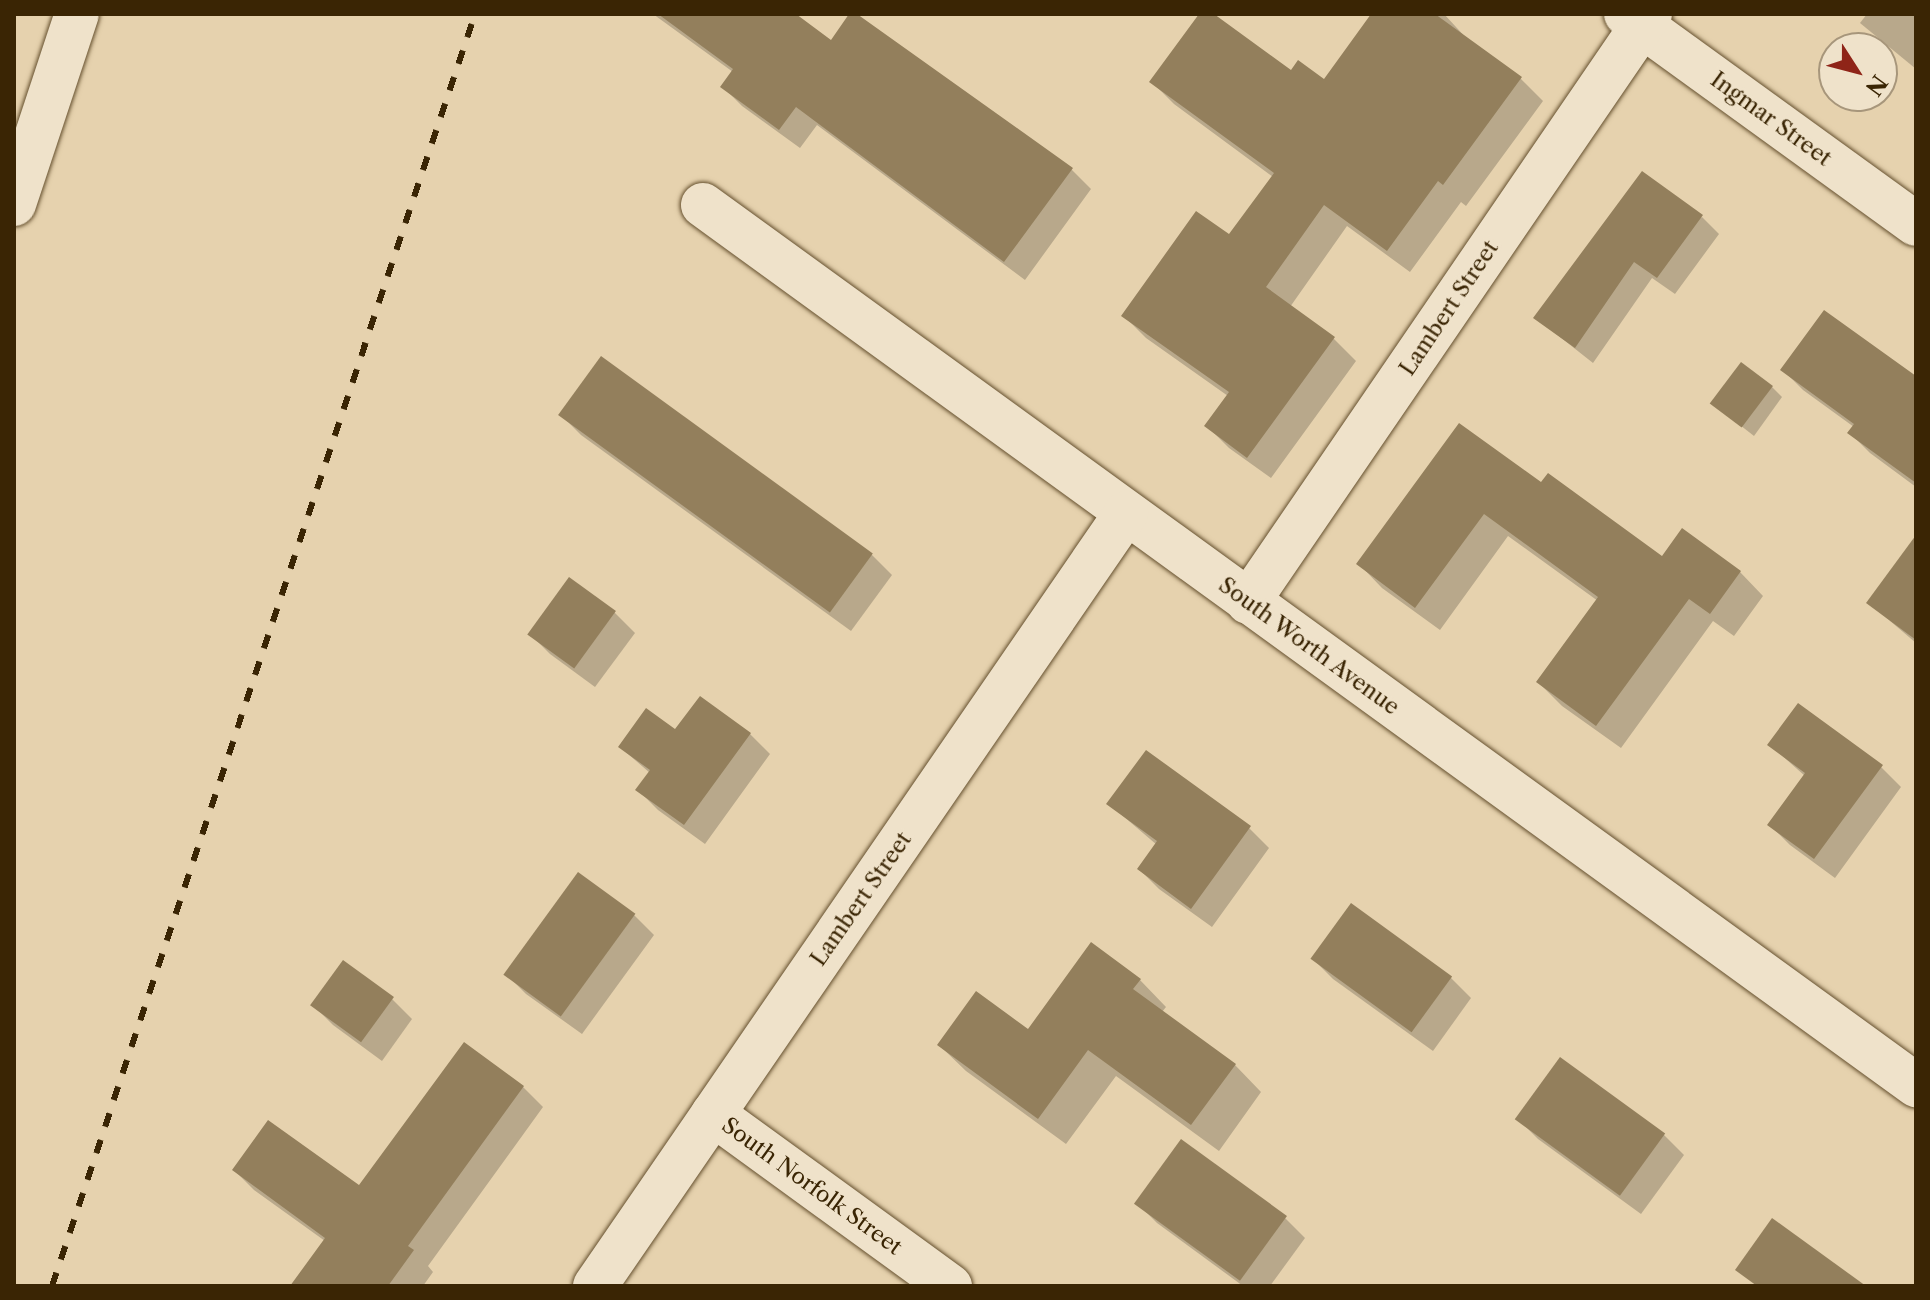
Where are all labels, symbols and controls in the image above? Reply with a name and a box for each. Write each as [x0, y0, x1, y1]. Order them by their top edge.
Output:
north arrow [1818, 32, 1898, 112]
street label: Ingmar Street [1705, 66, 1837, 172]
text: N [1860, 70, 1893, 101]
street label: Lambert Street [1394, 235, 1504, 381]
street label: South Worth Avenue [1213, 571, 1405, 721]
street label: Lambert Street [805, 827, 917, 971]
street label: South Norfolk Street [717, 1112, 907, 1260]

